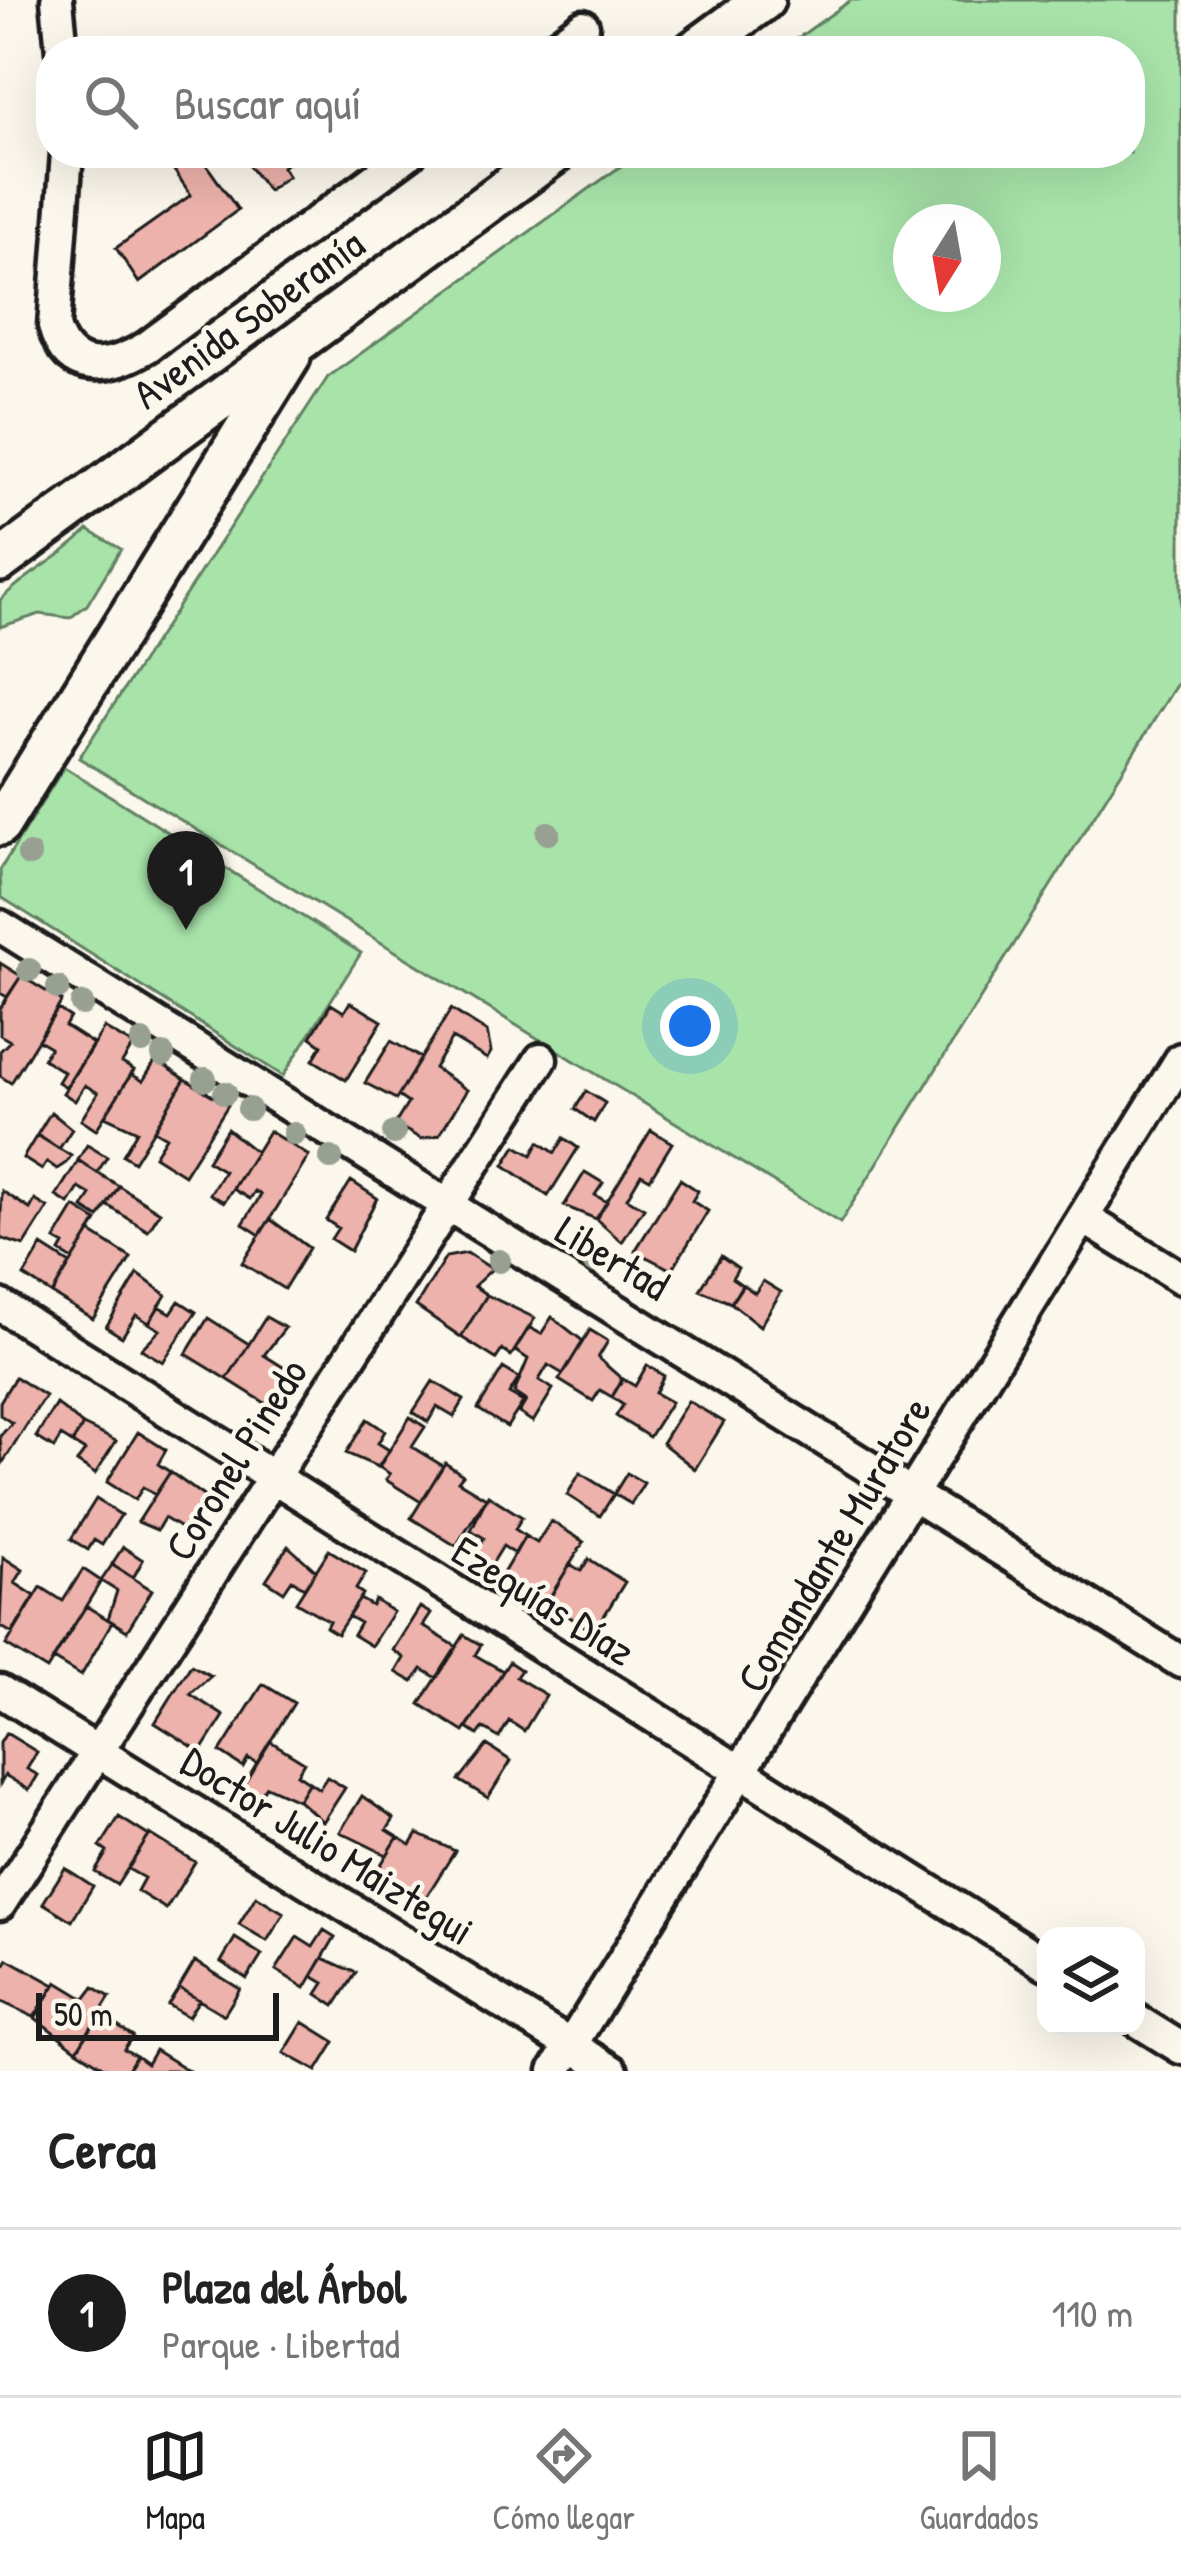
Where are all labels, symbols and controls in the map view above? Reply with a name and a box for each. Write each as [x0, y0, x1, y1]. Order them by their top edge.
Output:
search box [36, 36, 1145, 168]
icon: search [78, 69, 144, 135]
text: Buscar aquí [174, 72, 361, 133]
north arrow [893, 204, 1001, 312]
street label: Avenida Soberanía [121, 215, 375, 421]
pin: 1 [147, 831, 225, 930]
your location [660, 996, 720, 1056]
street label: Libertad [546, 1201, 680, 1313]
street label: Coronel Pinedo [150, 1347, 320, 1571]
street label: Comandante Muratore [722, 1386, 944, 1702]
street label: Ezequías Díaz [442, 1522, 646, 1678]
street label: Doctor Julio Maiztegui [171, 1732, 485, 1958]
map controls [1037, 1927, 1145, 2035]
button: layers [1037, 1927, 1145, 2035]
scale bar [36, 1987, 279, 2040]
text: 50 m [54, 1992, 113, 2036]
text: Cerca [48, 2115, 156, 2184]
text: Plaza del Árbol [162, 2256, 406, 2317]
text: 1 [80, 2286, 94, 2339]
text: 110 m [1052, 2286, 1133, 2339]
text: Parque · Libertad [162, 2317, 400, 2370]
tab: Mapa [142, 2423, 208, 2539]
tab: Cómo llegar [493, 2423, 635, 2539]
tab: Guardados [919, 2423, 1039, 2539]

